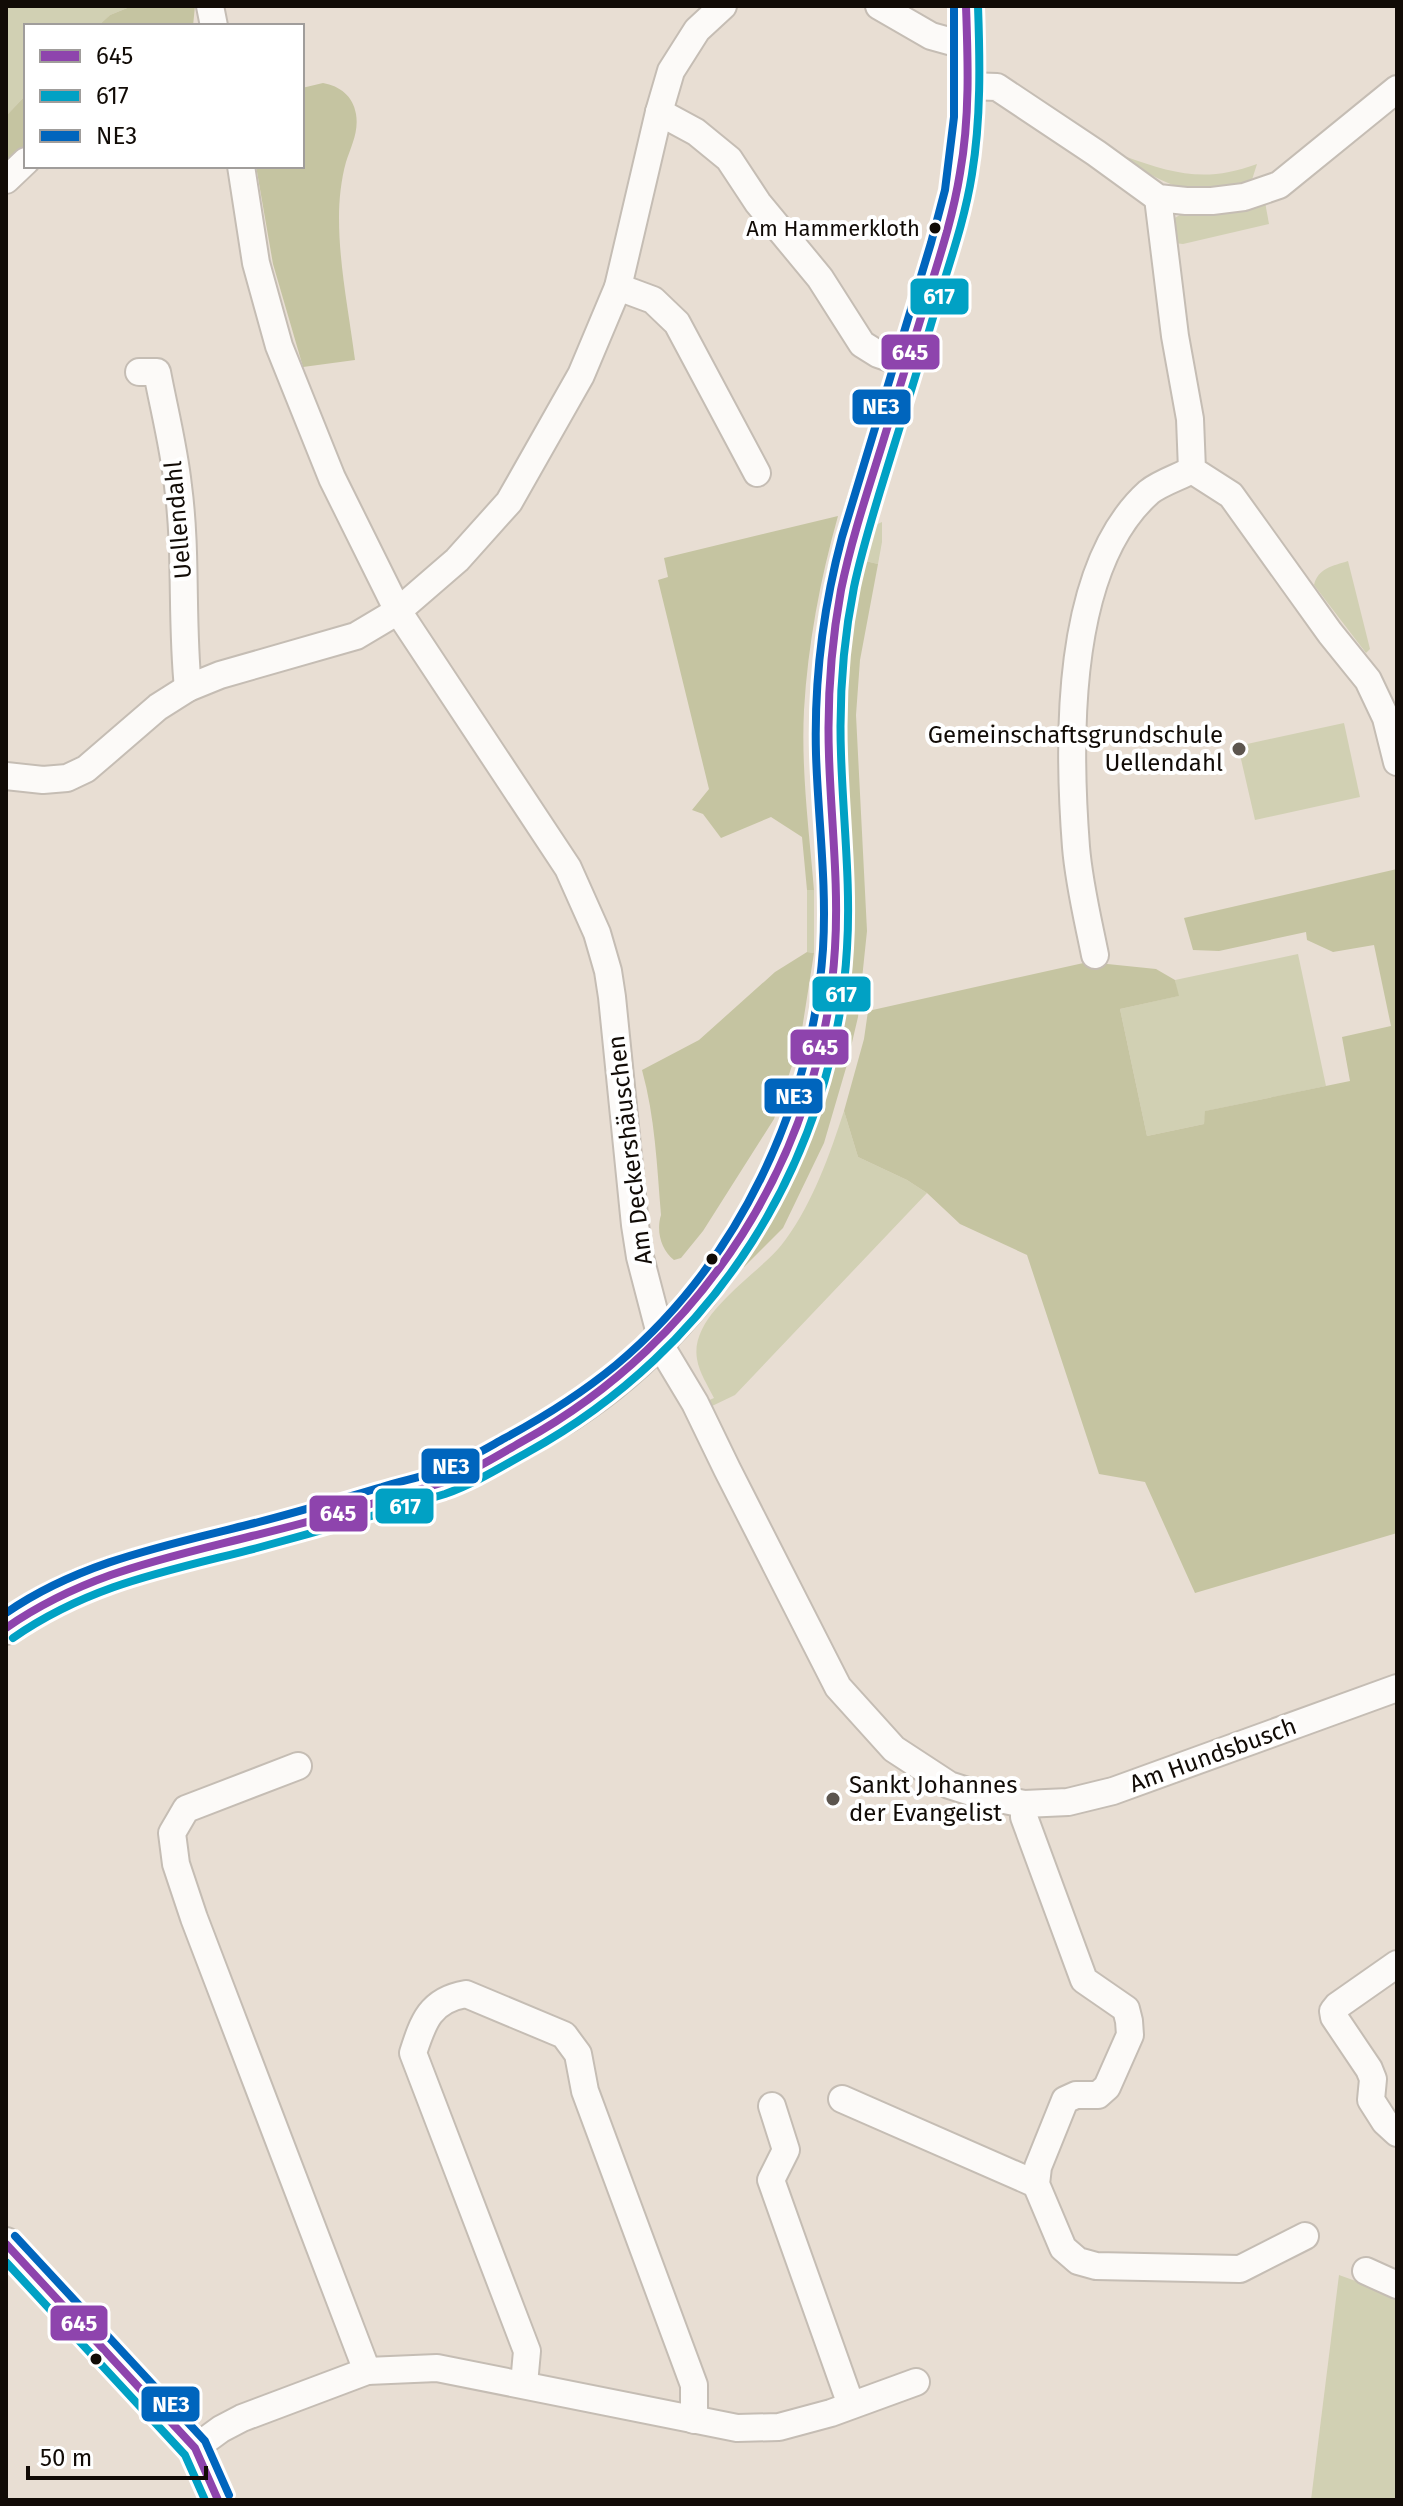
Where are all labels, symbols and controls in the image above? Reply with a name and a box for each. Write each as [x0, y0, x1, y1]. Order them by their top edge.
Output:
legend [24, 24, 304, 168]
text: 645 [96, 42, 133, 70]
text: 617 [96, 82, 129, 110]
text: NE3 [96, 122, 137, 150]
place label: Am Hammerkloth [746, 215, 920, 242]
marker: Am Hammerkloth [927, 220, 943, 236]
line badge: 617 [909, 277, 970, 316]
text: 617 [923, 283, 955, 310]
line badge: 645 [880, 333, 941, 371]
text: 645 [892, 339, 928, 366]
line badge: NE3 [851, 388, 912, 426]
text: NE3 [862, 393, 900, 420]
street label: Uellendahl [159, 460, 197, 580]
place label: Gemeinschaftsgrundschule Uellendahl [928, 721, 1223, 777]
marker: Gemeinschaftsgrundschule Uellendahl [1230, 740, 1248, 758]
line badge: 617 [811, 975, 872, 1013]
text: 617 [825, 981, 857, 1008]
line badge: 645 [789, 1028, 850, 1066]
street label: Am Deckershäuschen [602, 1034, 658, 1266]
text: 645 [802, 1034, 838, 1061]
line badge: NE3 [763, 1077, 824, 1115]
text: NE3 [775, 1083, 813, 1110]
unlabelled marker [704, 1251, 720, 1267]
line badge: NE3 [420, 1447, 481, 1485]
text: NE3 [432, 1453, 470, 1480]
line badge: 617 [374, 1487, 435, 1525]
text: 617 [389, 1493, 421, 1520]
line badge: 645 [308, 1494, 369, 1533]
text: 645 [320, 1500, 356, 1527]
street label: Am Hundsbusch [1126, 1712, 1300, 1798]
place label: Sankt Johannes der Evangelist [849, 1771, 1017, 1827]
marker: Sankt Johannes der Evangelist [824, 1790, 842, 1808]
line badge: 645 [49, 2304, 109, 2342]
text: 645 [61, 2310, 97, 2337]
unlabelled marker [88, 2351, 104, 2367]
line badge: NE3 [140, 2385, 201, 2423]
text: NE3 [152, 2391, 190, 2418]
scale bar [28, 2430, 206, 2480]
text: 50 m [40, 2444, 92, 2472]

